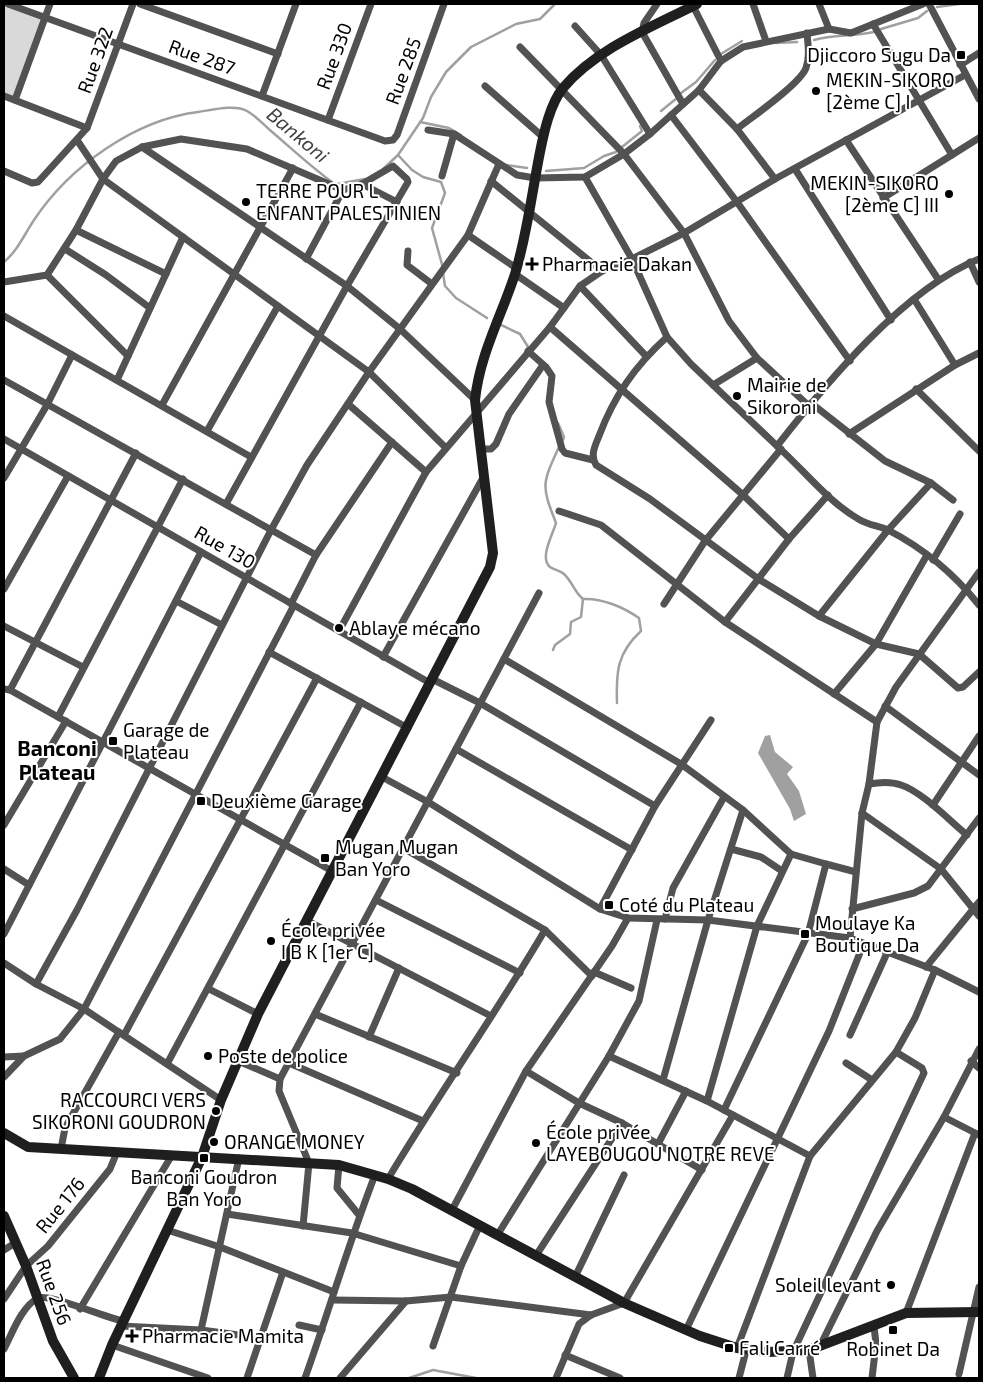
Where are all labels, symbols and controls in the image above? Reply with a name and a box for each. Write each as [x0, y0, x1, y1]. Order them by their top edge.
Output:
street label: Rue 330 [311, 19, 356, 92]
street label: Rue 322 [72, 24, 117, 96]
street label: Rue 287 [166, 34, 239, 79]
street label: Rue 285 [380, 34, 425, 107]
place label: Djiccoro Sugu Da [807, 43, 951, 66]
marker: Djiccoro Sugu Da [955, 49, 967, 61]
place label: MEKIN-SIKORO [2ème C] I [826, 68, 955, 113]
marker: MEKIN-SIKORO [2ème C] I [810, 85, 822, 97]
water label: Bankoni [263, 101, 335, 167]
place label: MEKIN-SIKORO [2ème C] III [810, 171, 939, 216]
place label: TERRE POUR L ENFANT PALESTINIEN [256, 179, 441, 224]
marker: MEKIN-SIKORO [2ème C] III [943, 188, 955, 200]
marker: TERRE POUR L ENFANT PALESTINIEN [240, 196, 252, 208]
place label: Pharmacie Dakan [542, 252, 692, 275]
marker: Pharmacie Dakan [526, 258, 538, 270]
place label: Mairie de Sikoroni [747, 373, 827, 418]
marker: Mairie de Sikoroni [731, 390, 743, 402]
street label: Rue 130 [191, 520, 260, 573]
place label: Ablaye mécano [349, 616, 481, 639]
marker: Ablaye mécano [333, 622, 345, 634]
place label: Garage de Plateau [123, 718, 209, 763]
district label: Banconi Plateau [17, 735, 97, 784]
marker: Garage de Plateau [107, 735, 119, 747]
place label: Deuxième Garage [211, 789, 362, 812]
marker: Deuxième Garage [195, 795, 207, 807]
place label: Mugan Mugan Ban Yoro [335, 835, 458, 880]
marker: Mugan Mugan Ban Yoro [319, 852, 331, 864]
place label: Coté du Plateau [619, 893, 754, 916]
marker: Coté du Plateau [603, 899, 615, 911]
place label: Moulaye Ka Boutique Da [815, 911, 920, 956]
place label: École privée I B K [1er C] [281, 918, 385, 963]
marker: Moulaye Ka Boutique Da [799, 928, 811, 940]
marker: École privée I B K [1er C] [265, 935, 277, 947]
place label: Poste de police [218, 1044, 348, 1067]
marker: Poste de police [202, 1050, 214, 1062]
place label: RACCOURCI VERS SIKORONI GOUDRON [32, 1088, 206, 1133]
marker: RACCOURCI VERS SIKORONI GOUDRON [210, 1105, 222, 1117]
place label: École privée LAYEBOUGOU NOTRE REVE [546, 1120, 775, 1165]
place label: ORANGE MONEY [224, 1130, 365, 1153]
marker: ORANGE MONEY [208, 1136, 220, 1148]
marker: École privée LAYEBOUGOU NOTRE REVE [530, 1137, 542, 1149]
marker: Banconi Goudron Ban Yoro [198, 1152, 210, 1164]
place label: Banconi Goudron Ban Yoro [131, 1165, 277, 1210]
street label: Rue 176 [30, 1172, 89, 1237]
street label: Rue 256 [32, 1256, 77, 1328]
place label: Soleil levant [775, 1273, 881, 1296]
marker: Soleil levant [885, 1279, 897, 1291]
place label: Pharmacie Mamita [142, 1324, 304, 1347]
marker: Robinet Da [887, 1324, 899, 1336]
marker: Pharmacie Mamita [126, 1330, 138, 1342]
place label: Fali Carré [739, 1336, 820, 1359]
place label: Robinet Da [846, 1337, 940, 1360]
marker: Fali Carré [723, 1342, 735, 1354]

